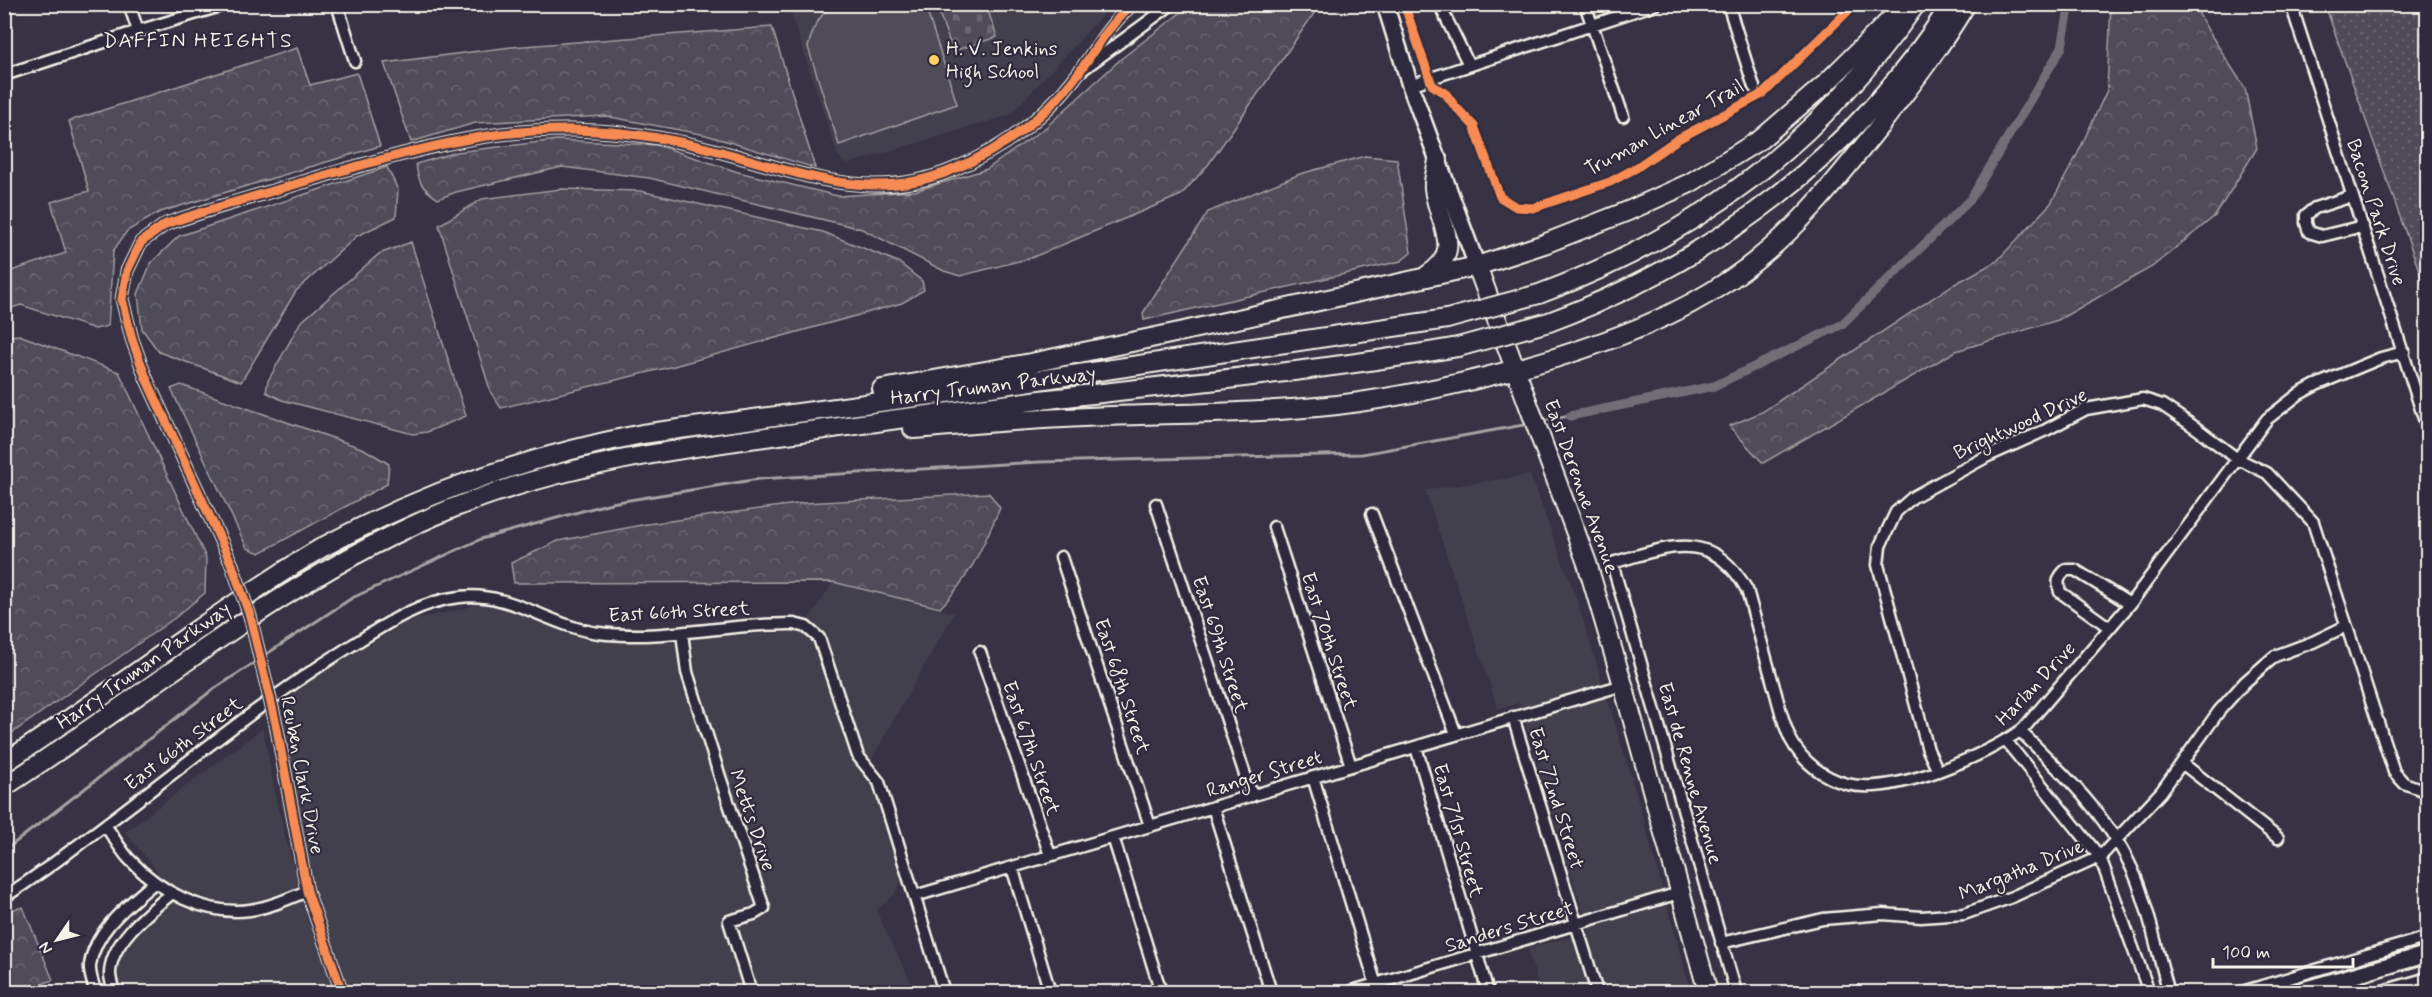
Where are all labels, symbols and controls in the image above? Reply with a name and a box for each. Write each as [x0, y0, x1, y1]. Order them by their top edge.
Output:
district label: DAFFIN HEIGHTS [103, 27, 293, 55]
place label: H. V. Jenkins High School [946, 36, 1058, 88]
marker: H. V. Jenkins High School [927, 53, 941, 67]
street label: Truman Linear Trail [1580, 73, 1749, 183]
street label: Bacon Park Drive [2339, 136, 2412, 289]
street label: Harry Truman Parkway [889, 360, 1097, 412]
street label: Brightwood Drive [1950, 382, 2092, 468]
street label: East Derenne Avenue [1537, 396, 1625, 577]
street label: East 70th Street [1294, 569, 1364, 714]
street label: East 69th Street [1185, 573, 1254, 717]
street label: East 66th Street [608, 595, 751, 630]
street label: Harry Truman Parkway [51, 596, 236, 737]
street label: East 68th Street [1087, 615, 1156, 758]
street label: Harlan Drive [1990, 636, 2082, 732]
street label: East 67th Street [995, 678, 1066, 820]
street label: East de Renne Avenue [1651, 679, 1728, 868]
street label: East 66th Street [119, 691, 249, 798]
street label: Reuben Clark Drive [273, 694, 330, 857]
street label: East 72nd Street [1521, 724, 1590, 873]
street label: Ranger Street [1203, 744, 1326, 806]
street label: East 71st Street [1426, 760, 1490, 901]
street label: Metts Drive [722, 766, 782, 875]
street label: Margatha Drive [1955, 833, 2089, 909]
street label: Sanders Street [1442, 895, 1577, 960]
north arrow [27, 910, 87, 970]
scale bar [2213, 931, 2352, 969]
text: N [34, 937, 58, 958]
text: 100 m [2222, 941, 2270, 965]

